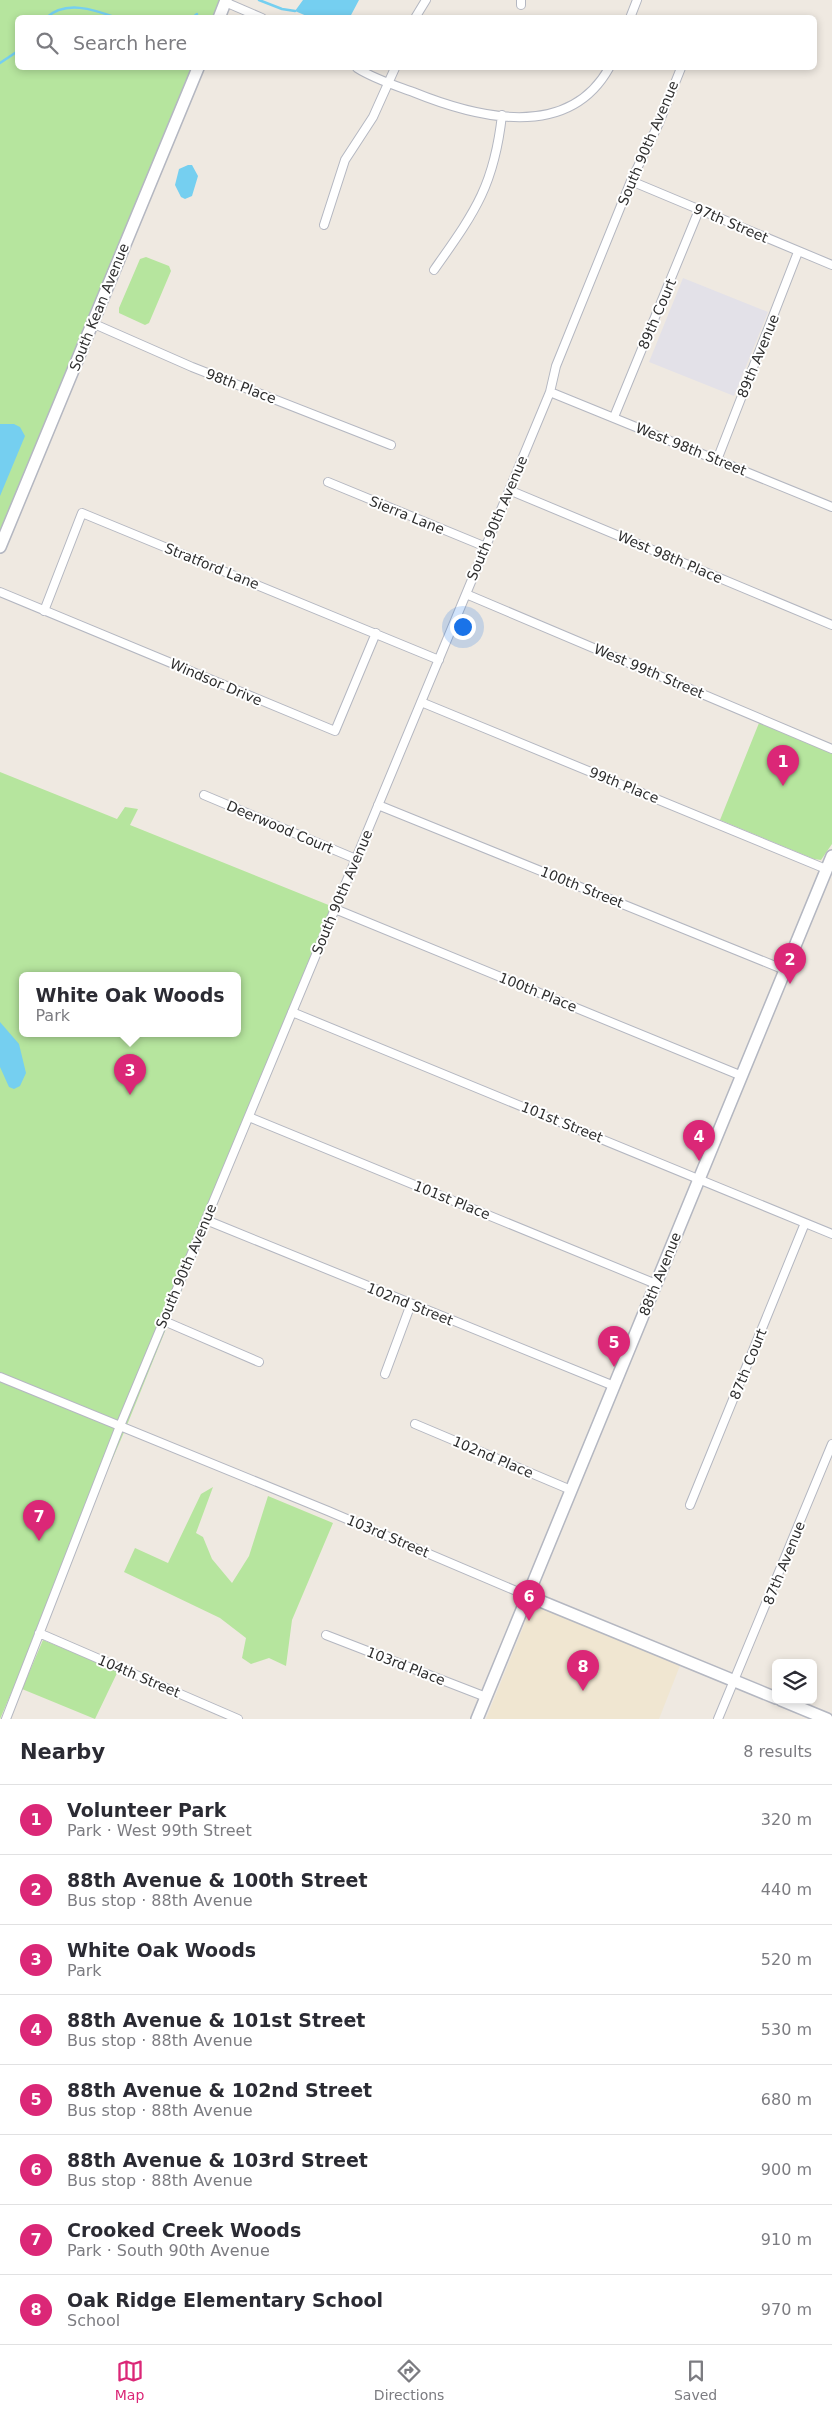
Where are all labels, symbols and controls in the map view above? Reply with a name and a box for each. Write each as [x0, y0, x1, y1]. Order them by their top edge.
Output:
search box [15, 15, 817, 70]
icon: search [33, 29, 61, 57]
text: Search here [73, 32, 187, 54]
street label: South 90th Avenue [614, 78, 682, 208]
street label: 97th Street [691, 200, 771, 246]
street label: South Kean Avenue [66, 241, 132, 373]
street label: 89th Court [635, 276, 679, 352]
street label: 89th Avenue [734, 312, 782, 400]
street label: 98th Place [204, 365, 278, 407]
street label: West 98th Street [633, 419, 749, 479]
street label: South 90th Avenue [463, 453, 531, 583]
street label: Sierra Lane [367, 493, 447, 537]
street label: West 98th Place [615, 528, 725, 586]
street label: Stratford Lane [162, 540, 262, 592]
your location [450, 614, 476, 640]
street label: West 99th Street [592, 641, 707, 702]
street label: Windsor Drive [168, 655, 264, 709]
pin: 1 [767, 745, 799, 786]
street label: 99th Place [587, 764, 661, 806]
street label: Deerwood Court [224, 797, 336, 857]
street label: South 90th Avenue [308, 827, 376, 957]
street label: 100th Street [538, 863, 626, 911]
pin: 2 [774, 943, 806, 984]
street label: 100th Place [497, 969, 579, 1015]
popup [19, 972, 241, 1037]
text: White Oak Woods [35, 984, 225, 1006]
text: Park [35, 1006, 70, 1025]
pin: 3 [114, 1054, 146, 1095]
street label: 101st Street [519, 1098, 606, 1146]
pin: 4 [683, 1120, 715, 1161]
street label: 101st Place [411, 1177, 493, 1223]
street label: South 90th Avenue [152, 1201, 220, 1331]
street label: 88th Avenue [636, 1230, 684, 1318]
street label: 102nd Street [365, 1279, 456, 1329]
pin: 5 [598, 1326, 630, 1367]
street label: 87th Court [727, 1326, 770, 1402]
street label: 102nd Place [450, 1433, 536, 1481]
pin: 7 [23, 1500, 55, 1541]
street label: 103rd Street [344, 1511, 432, 1561]
street label: 87th Avenue [760, 1519, 808, 1607]
pin: 6 [513, 1580, 545, 1621]
street label: 103rd Place [364, 1644, 448, 1688]
pin: 8 [567, 1650, 599, 1691]
street label: 104th Street [95, 1651, 183, 1701]
map controls [772, 1659, 817, 1704]
button: layers [772, 1659, 817, 1704]
text: Nearby [20, 1740, 105, 1764]
text: 8 results [743, 1742, 812, 1761]
text: Volunteer Park [67, 1799, 226, 1821]
text: 1 [30, 1810, 42, 1829]
text: 320 m [761, 1810, 812, 1829]
text: Park · West 99th Street [67, 1821, 252, 1840]
text: 88th Avenue & 100th Street [67, 1869, 368, 1891]
text: 2 [30, 1880, 42, 1899]
text: 440 m [761, 1880, 812, 1899]
text: Bus stop · 88th Avenue [67, 1891, 253, 1910]
text: White Oak Woods [67, 1939, 256, 1961]
text: 3 [30, 1950, 42, 1969]
text: 520 m [761, 1950, 812, 1969]
text: Park [67, 1961, 102, 1980]
text: 88th Avenue & 101st Street [67, 2009, 365, 2031]
text: 4 [30, 2020, 42, 2039]
text: 530 m [761, 2020, 812, 2039]
text: Bus stop · 88th Avenue [67, 2031, 253, 2050]
text: 88th Avenue & 102nd Street [67, 2079, 372, 2101]
text: 5 [30, 2090, 42, 2109]
text: 680 m [761, 2090, 812, 2109]
text: Bus stop · 88th Avenue [67, 2101, 253, 2120]
text: 88th Avenue & 103rd Street [67, 2149, 368, 2171]
text: 6 [30, 2160, 42, 2179]
text: 900 m [761, 2160, 812, 2179]
text: Bus stop · 88th Avenue [67, 2171, 253, 2190]
text: Crooked Creek Woods [67, 2219, 301, 2241]
text: 7 [30, 2230, 42, 2249]
text: 910 m [761, 2230, 812, 2249]
text: Park · South 90th Avenue [67, 2241, 270, 2260]
text: Oak Ridge Elementary School [67, 2289, 383, 2311]
text: 8 [30, 2300, 42, 2319]
text: 970 m [761, 2300, 812, 2319]
text: School [67, 2311, 120, 2330]
tab: Map [115, 2357, 144, 2403]
tab: Directions [374, 2357, 444, 2403]
tab: Saved [674, 2357, 717, 2403]

